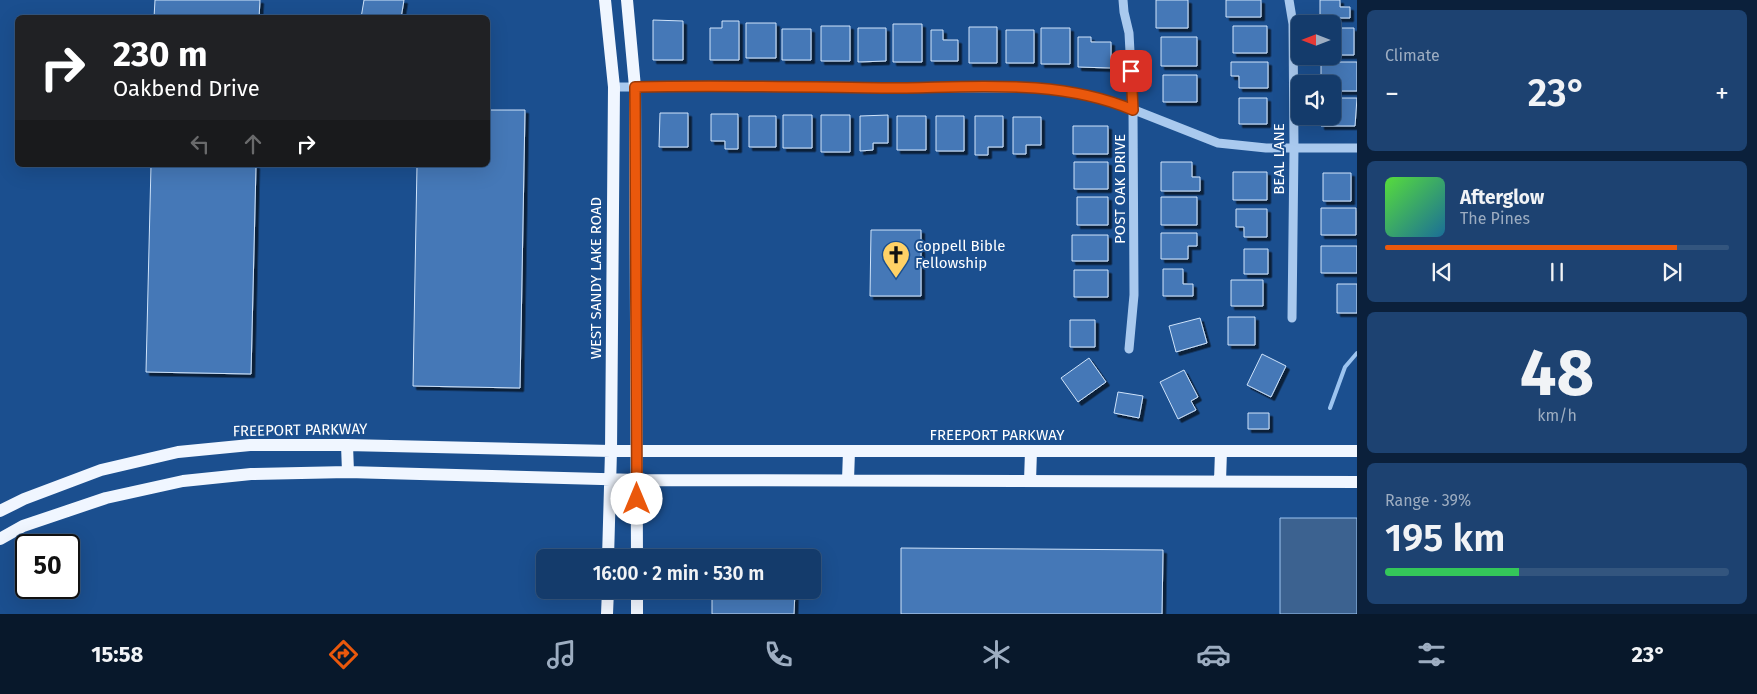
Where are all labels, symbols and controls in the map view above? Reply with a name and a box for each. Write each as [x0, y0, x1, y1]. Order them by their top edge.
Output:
north arrow [1291, 15, 1341, 65]
map controls [1291, 15, 1341, 125]
text: 230 m [113, 33, 207, 75]
icon: right [30, 35, 95, 100]
text: Climate [1385, 46, 1440, 65]
pin [1110, 50, 1152, 92]
icon: arrive [1117, 57, 1145, 85]
text: 23° [1528, 70, 1586, 116]
text: Oakbend Drive [113, 75, 260, 102]
button: sound [1291, 75, 1341, 125]
text: − [1385, 77, 1399, 110]
text: + [1715, 77, 1729, 110]
street label: BEAL LANE [1270, 123, 1288, 195]
icon: left [186, 130, 214, 158]
icon: ahead [239, 130, 267, 158]
icon: right [292, 130, 320, 158]
street label: POST OAK DRIVE [1111, 134, 1129, 244]
text: Afterglow [1460, 186, 1544, 209]
street label: WEST SANDY LAKE ROAD [587, 197, 605, 359]
text: The Pines [1460, 209, 1530, 228]
place label: Coppell Bible Fellowship [915, 237, 1005, 272]
church icon: Coppell Bible Fellowship [881, 240, 911, 279]
icon: previous [1428, 258, 1456, 286]
icon: pause [1543, 258, 1571, 286]
icon: next [1658, 258, 1686, 286]
text: 48 [1520, 334, 1594, 412]
text: km/h [1537, 406, 1577, 425]
street label: FREEPORT PARKWAY [232, 420, 368, 440]
street label: FREEPORT PARKWAY [930, 426, 1065, 444]
position arrow [610, 472, 662, 524]
text: Range · 39% [1385, 491, 1471, 510]
text: 195 km [1385, 515, 1505, 561]
speed limit sign: 50 [15, 534, 80, 599]
text: 16:00 · 2 min · 530 m [593, 562, 764, 585]
icon: directions [326, 637, 361, 672]
icon: music [544, 637, 579, 672]
icon: phone [761, 637, 796, 672]
icon: climate [979, 637, 1014, 672]
icon: car [1196, 637, 1231, 672]
icon: filters [1414, 637, 1449, 672]
text: 15:58 [91, 641, 143, 668]
text: 23° [1631, 641, 1666, 668]

